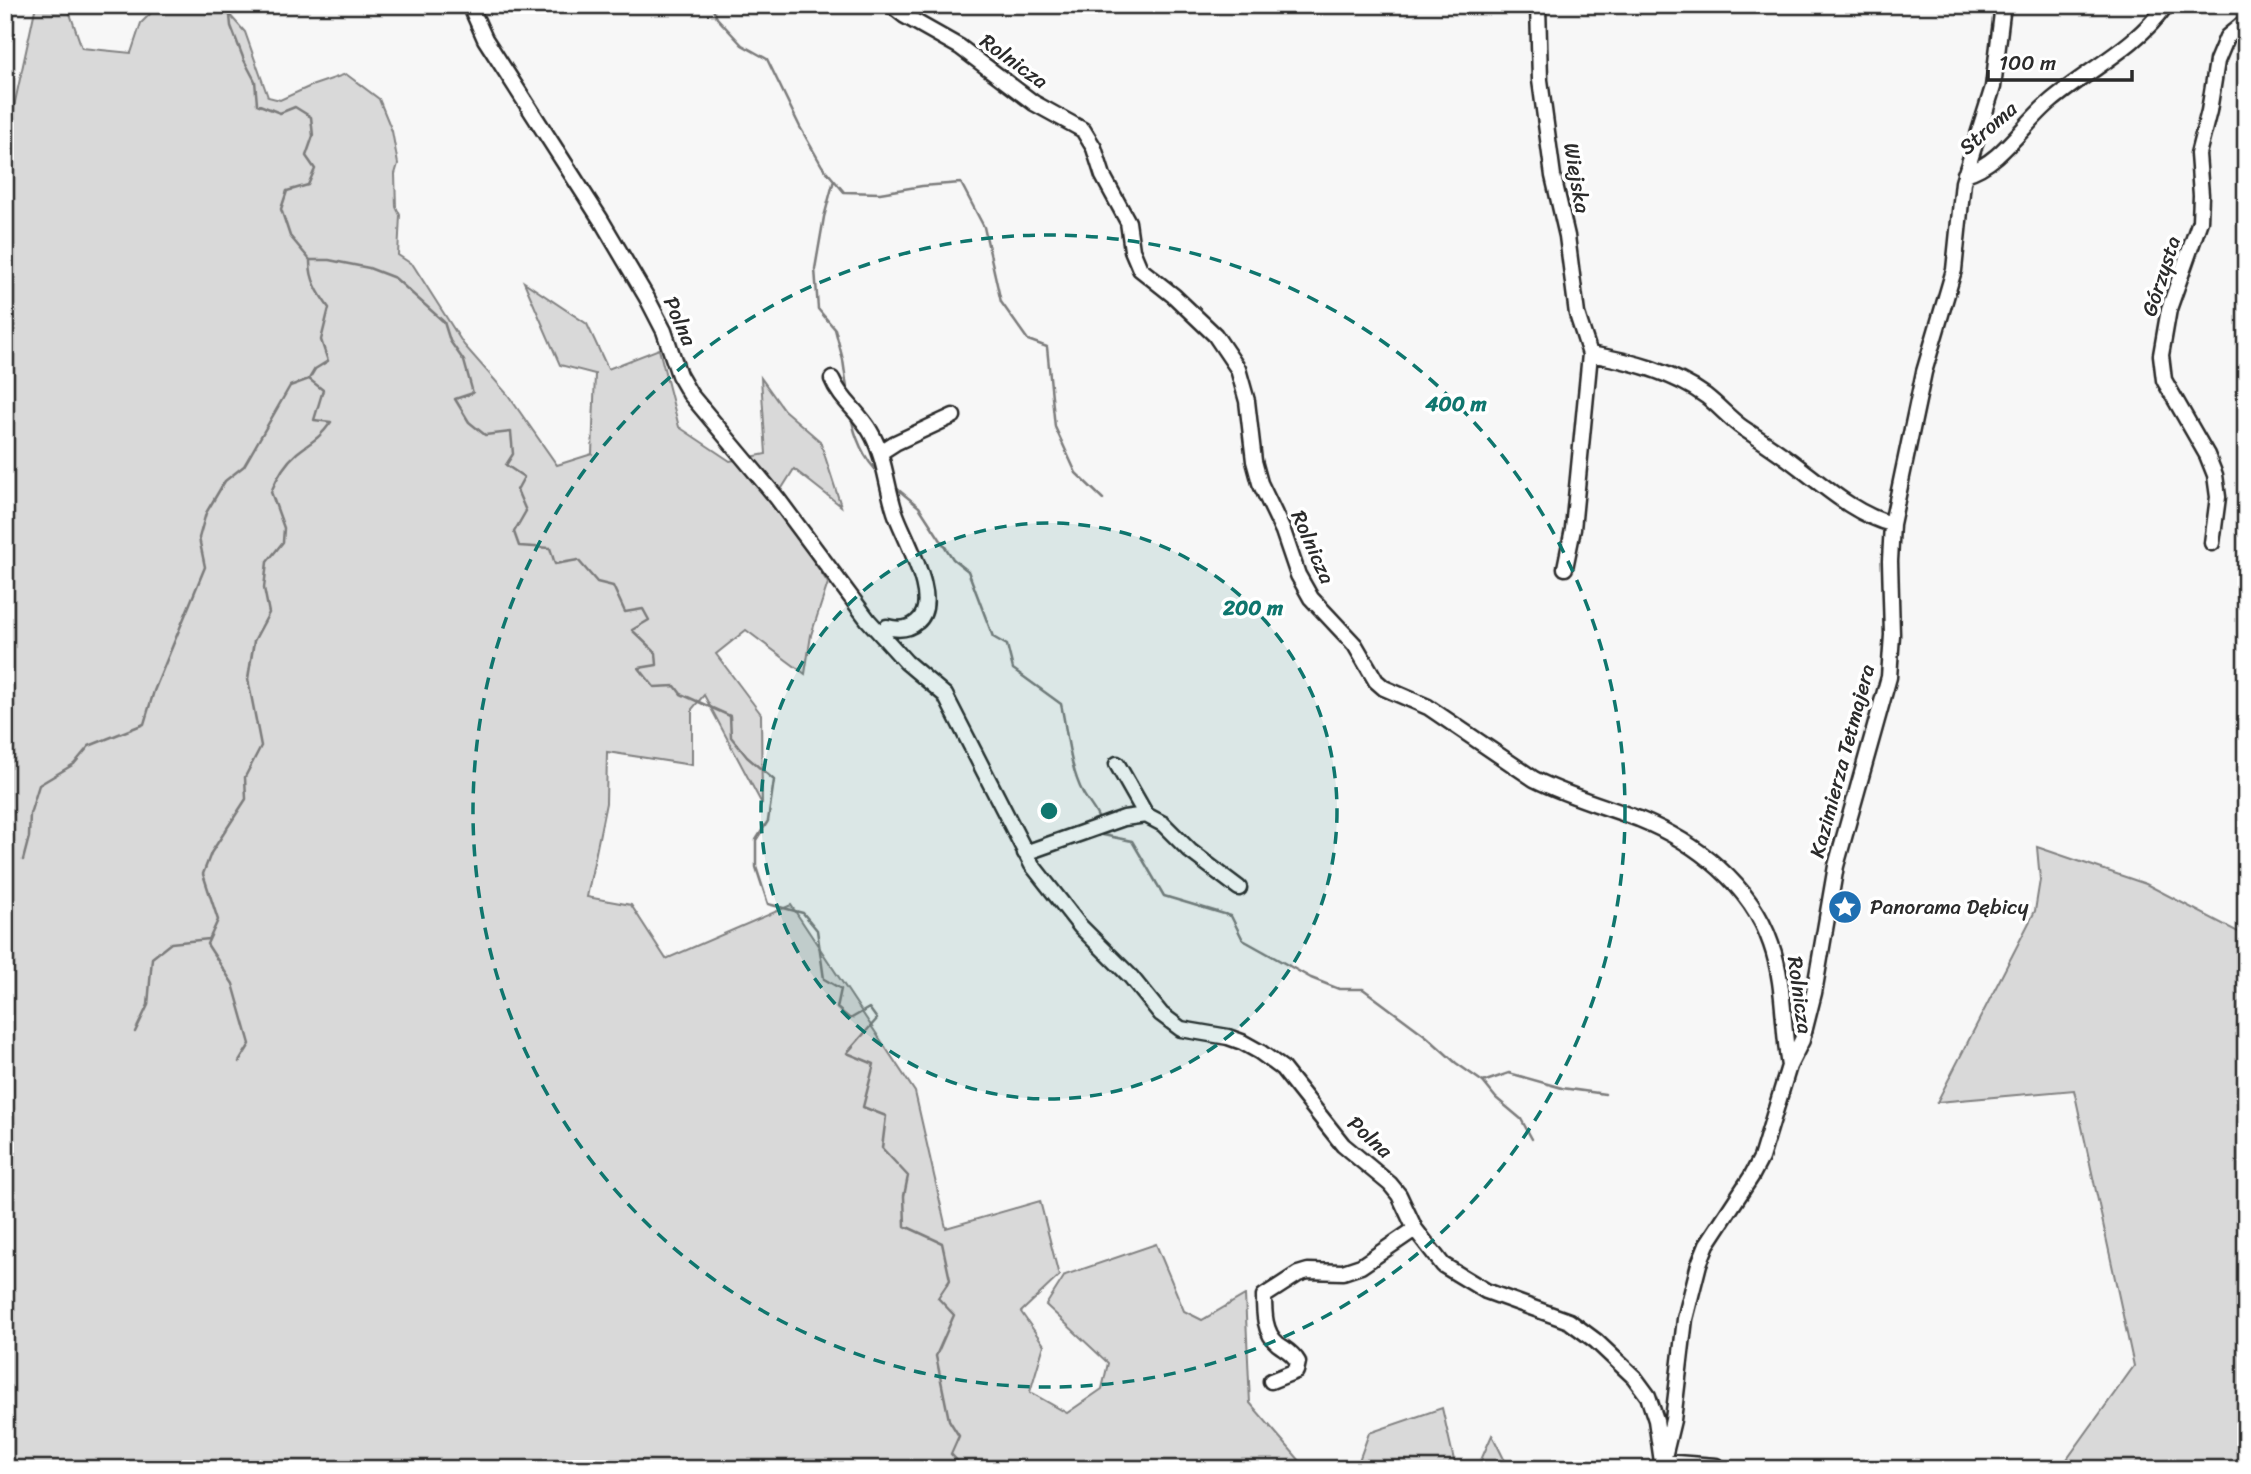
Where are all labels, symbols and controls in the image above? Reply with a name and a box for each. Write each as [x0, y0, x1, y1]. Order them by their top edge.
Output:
street label: Rolnicza [971, 23, 1057, 99]
scale bar [1988, 38, 2132, 82]
text: 100 m [1999, 44, 2056, 82]
street label: Stroma [1950, 91, 2027, 165]
street label: Wiejska [1552, 140, 1602, 217]
street label: Górzysta [2130, 230, 2192, 321]
street label: Polna [652, 290, 708, 353]
text: 400 m [1424, 385, 1487, 423]
street label: Rolnicza [1280, 504, 1346, 591]
text: 200 m [1222, 589, 1284, 627]
street label: Kazimierza Tetmajera [1798, 660, 1886, 862]
centre of rings [1037, 799, 1061, 823]
place icon: Panorama Dębicy [1826, 888, 1864, 926]
place label: Panorama Dębicy [1870, 888, 2029, 926]
street label: Rolnicza [1776, 954, 1824, 1036]
street label: Polna [1338, 1106, 1402, 1169]

